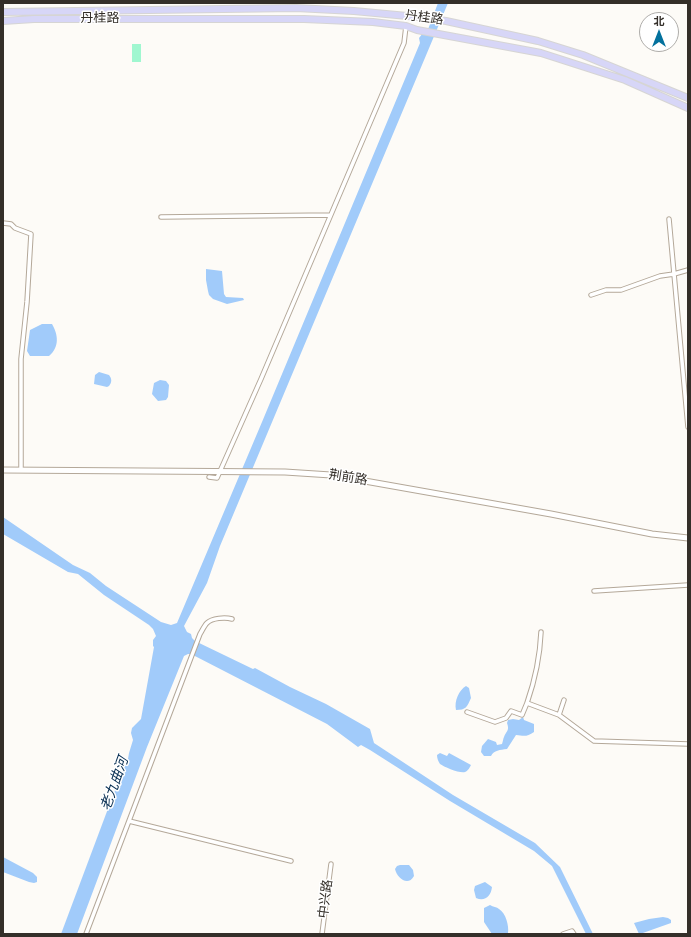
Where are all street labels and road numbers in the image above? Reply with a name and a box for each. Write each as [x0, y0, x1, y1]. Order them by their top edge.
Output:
street label: 丹桂路 [404, 8, 444, 28]
street label: 丹桂路 [81, 11, 119, 27]
street label: 荆前路 [328, 467, 368, 489]
street label: 中兴路 [316, 879, 336, 919]

